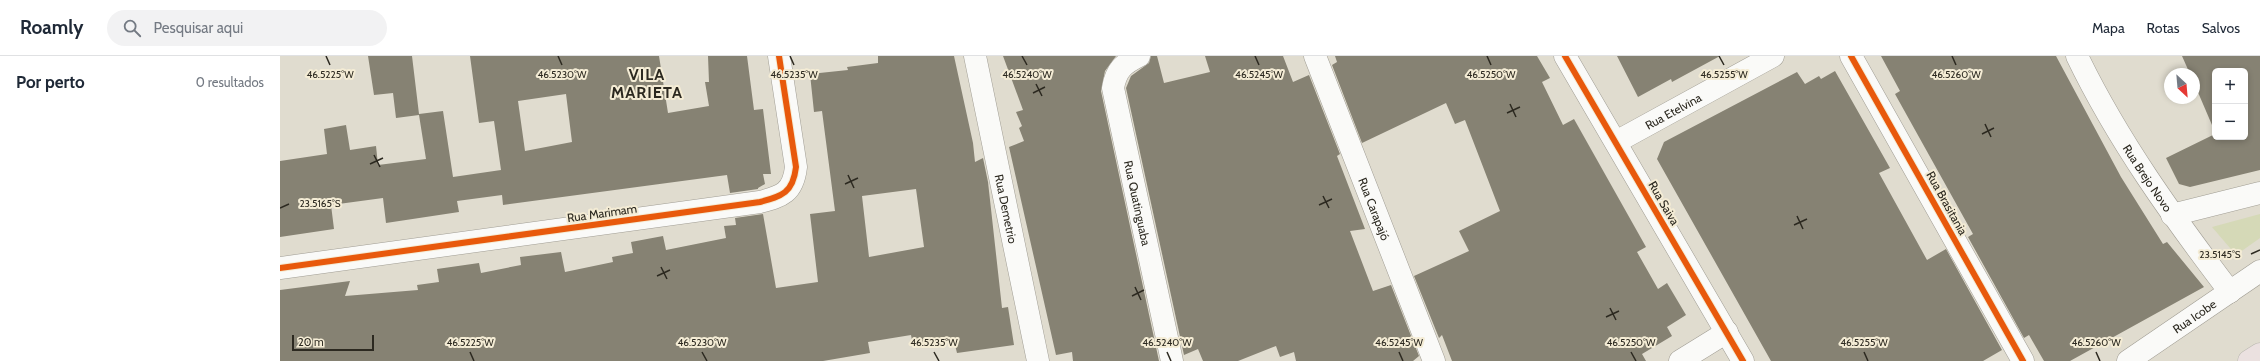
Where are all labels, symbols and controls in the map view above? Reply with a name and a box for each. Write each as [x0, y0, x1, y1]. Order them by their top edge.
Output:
search box [107, 10, 387, 46]
text: Roamly [20, 16, 83, 39]
icon: search [121, 17, 143, 39]
text: Pesquisar aqui [153, 19, 243, 37]
text: Mapa [2092, 19, 2125, 37]
text: Rotas [2147, 19, 2180, 37]
text: Salvos [2202, 19, 2240, 37]
district label: VILA MARIETA [611, 65, 683, 102]
text: 46.5225°W [306, 68, 354, 81]
text: 46.5230°W [538, 68, 587, 81]
text: 46.5235°W [770, 68, 818, 81]
text: 46.5240°W [1002, 68, 1052, 81]
text: 46.5245°W [1235, 68, 1283, 81]
text: 46.5250°W [1467, 68, 1516, 81]
text: 46.5255°W [1700, 68, 1748, 81]
text: 46.5260°W [1931, 68, 1981, 81]
north arrow [2164, 68, 2200, 104]
map controls [2212, 68, 2248, 140]
button: + [2212, 68, 2248, 104]
text: Por perto [16, 72, 85, 92]
text: 0 resultados [196, 74, 264, 90]
street label: Rua Etelvina [1642, 89, 1704, 132]
button: − [2212, 104, 2248, 140]
street label: Rua Brejo Novo [2120, 141, 2176, 215]
street label: Rua Quatinguaba [1121, 159, 1154, 247]
street label: Rua Brasitania [1923, 168, 1971, 238]
street label: Rua Demetrio [992, 173, 1021, 245]
street label: Rua Carapajó [1356, 175, 1394, 243]
street label: Rua Saiva [1645, 178, 1683, 228]
text: 23.5165°S [299, 197, 341, 210]
street label: Rua Marimam [566, 201, 638, 225]
text: 23.5145°S [2199, 248, 2241, 261]
street label: Rua Icobe [2169, 296, 2219, 336]
scale bar [292, 333, 374, 352]
text: 20 m [298, 335, 324, 349]
text: 46.5225°W [446, 336, 494, 349]
text: 46.5230°W [678, 336, 727, 349]
text: 46.5235°W [910, 336, 958, 349]
text: 46.5240°W [1142, 336, 1192, 349]
text: 46.5245°W [1375, 336, 1423, 349]
text: 46.5250°W [1607, 336, 1656, 349]
text: 46.5255°W [1840, 336, 1888, 349]
text: 46.5260°W [2071, 336, 2121, 349]

